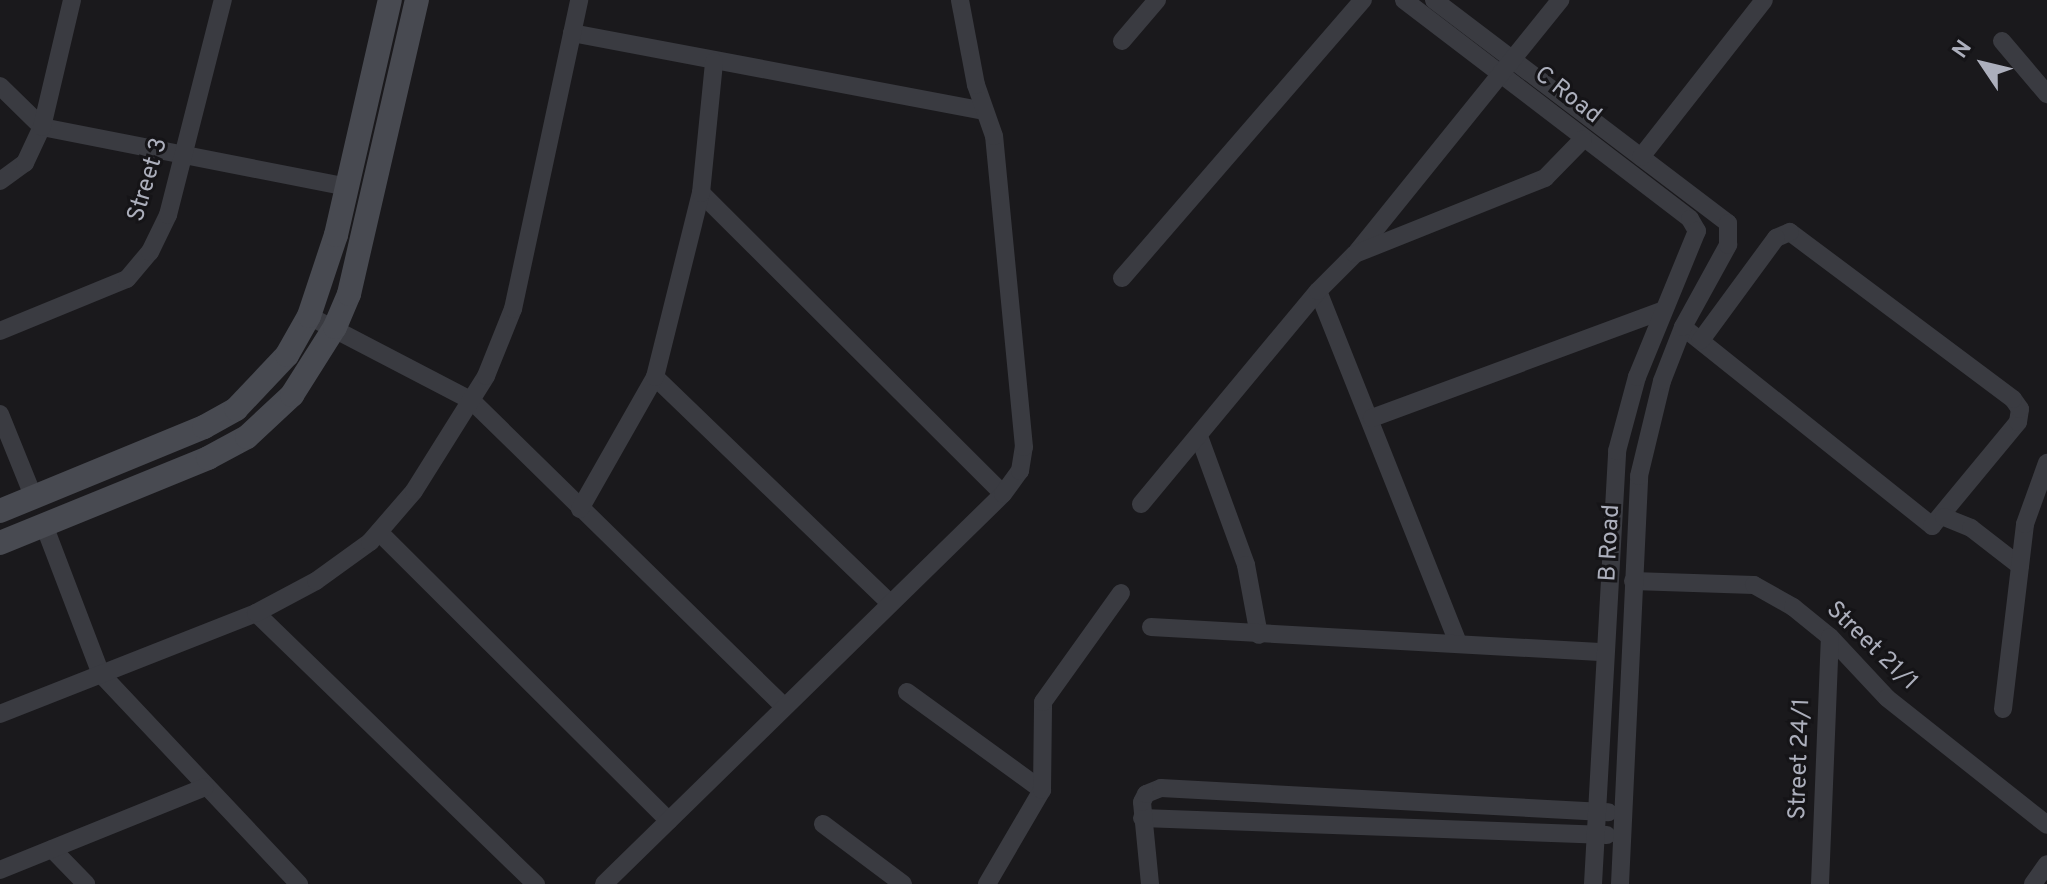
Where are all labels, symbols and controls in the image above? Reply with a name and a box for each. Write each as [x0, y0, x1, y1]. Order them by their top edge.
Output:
north arrow [1943, 24, 2023, 104]
text: N [1947, 36, 1979, 64]
street label: C Road [1528, 61, 1606, 131]
street label: Street 3 [123, 135, 175, 225]
street label: B Road [1595, 504, 1627, 582]
street label: Street 21/1 [1819, 596, 1923, 698]
street label: Street 24/1 [1784, 698, 1818, 820]

